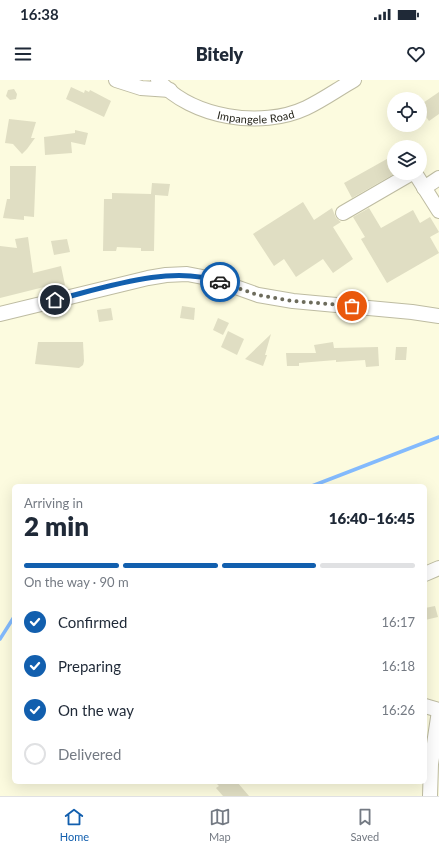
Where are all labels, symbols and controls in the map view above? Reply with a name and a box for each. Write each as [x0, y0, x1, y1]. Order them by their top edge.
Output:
text: 16:38 [20, 5, 59, 23]
icon: menu [12, 43, 34, 65]
text: Bitely [196, 43, 243, 65]
icon: heart [405, 43, 427, 65]
map controls [387, 92, 427, 180]
button: locate [387, 92, 427, 132]
street label: Impangele Road [216, 107, 296, 125]
button: layers [387, 140, 427, 180]
courier [200, 262, 240, 302]
icon: car [209, 271, 231, 293]
pin [38, 283, 72, 317]
icon: home [44, 289, 66, 311]
pin [335, 289, 369, 323]
icon: bag [341, 295, 363, 317]
text: Arriving in [24, 495, 83, 511]
text: 16:40–16:45 [329, 509, 415, 527]
text: 2 min [24, 510, 89, 542]
text: On the way · 90 m [24, 574, 129, 590]
icon: check [24, 611, 46, 633]
text: Confirmed [58, 613, 127, 631]
text: 16:17 [382, 614, 415, 630]
icon: check [24, 655, 46, 677]
text: Preparing [58, 657, 121, 675]
text: 16:18 [382, 658, 415, 674]
icon: check [24, 699, 46, 721]
text: On the way [58, 701, 134, 719]
text: 16:26 [382, 702, 415, 718]
text: Delivered [58, 745, 121, 763]
tab: Home [60, 806, 89, 843]
tab: Map [209, 806, 231, 843]
tab: Saved [350, 806, 379, 843]

